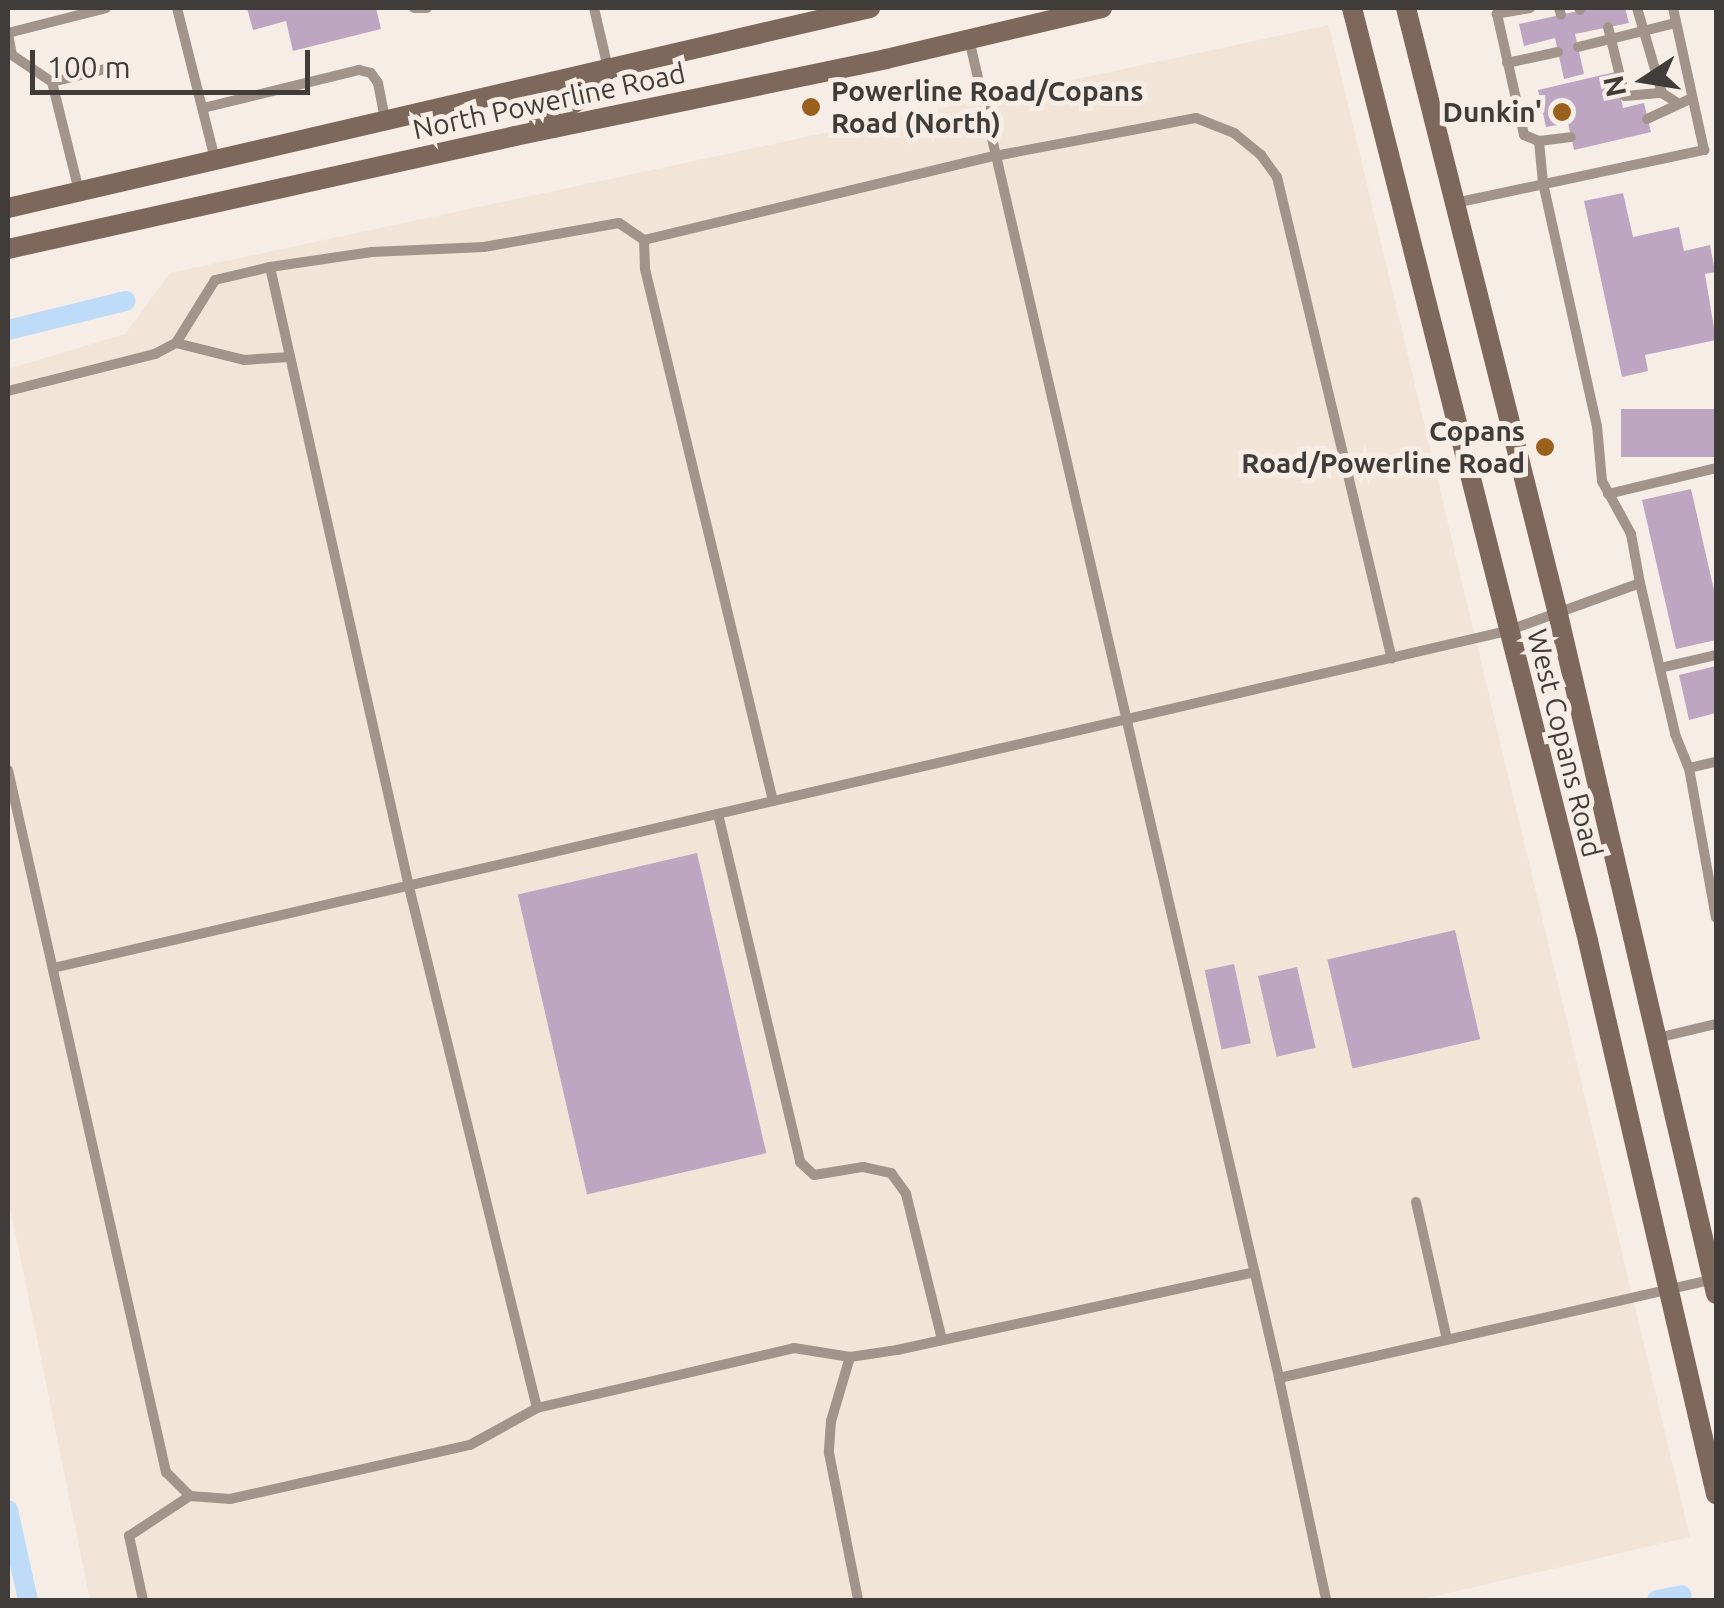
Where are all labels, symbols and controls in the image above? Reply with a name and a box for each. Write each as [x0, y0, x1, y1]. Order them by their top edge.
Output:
scale bar [35, 30, 315, 92]
north arrow [1594, 30, 1694, 130]
text: 100 m [47, 50, 131, 84]
street label: North Powerline Road [410, 56, 688, 146]
text: N [1597, 73, 1632, 100]
place label: Powerline Road/Copans Road (North) [831, 74, 1143, 140]
place label: Dunkin' [1443, 95, 1542, 129]
marker: Powerline Road/Copans Road (North) [800, 96, 822, 118]
marker: Dunkin' [1551, 101, 1573, 123]
place label: Copans Road/Powerline Road [1241, 414, 1525, 480]
marker: Copans Road/Powerline Road [1534, 436, 1556, 458]
street label: West Copans Road [1520, 625, 1610, 861]

